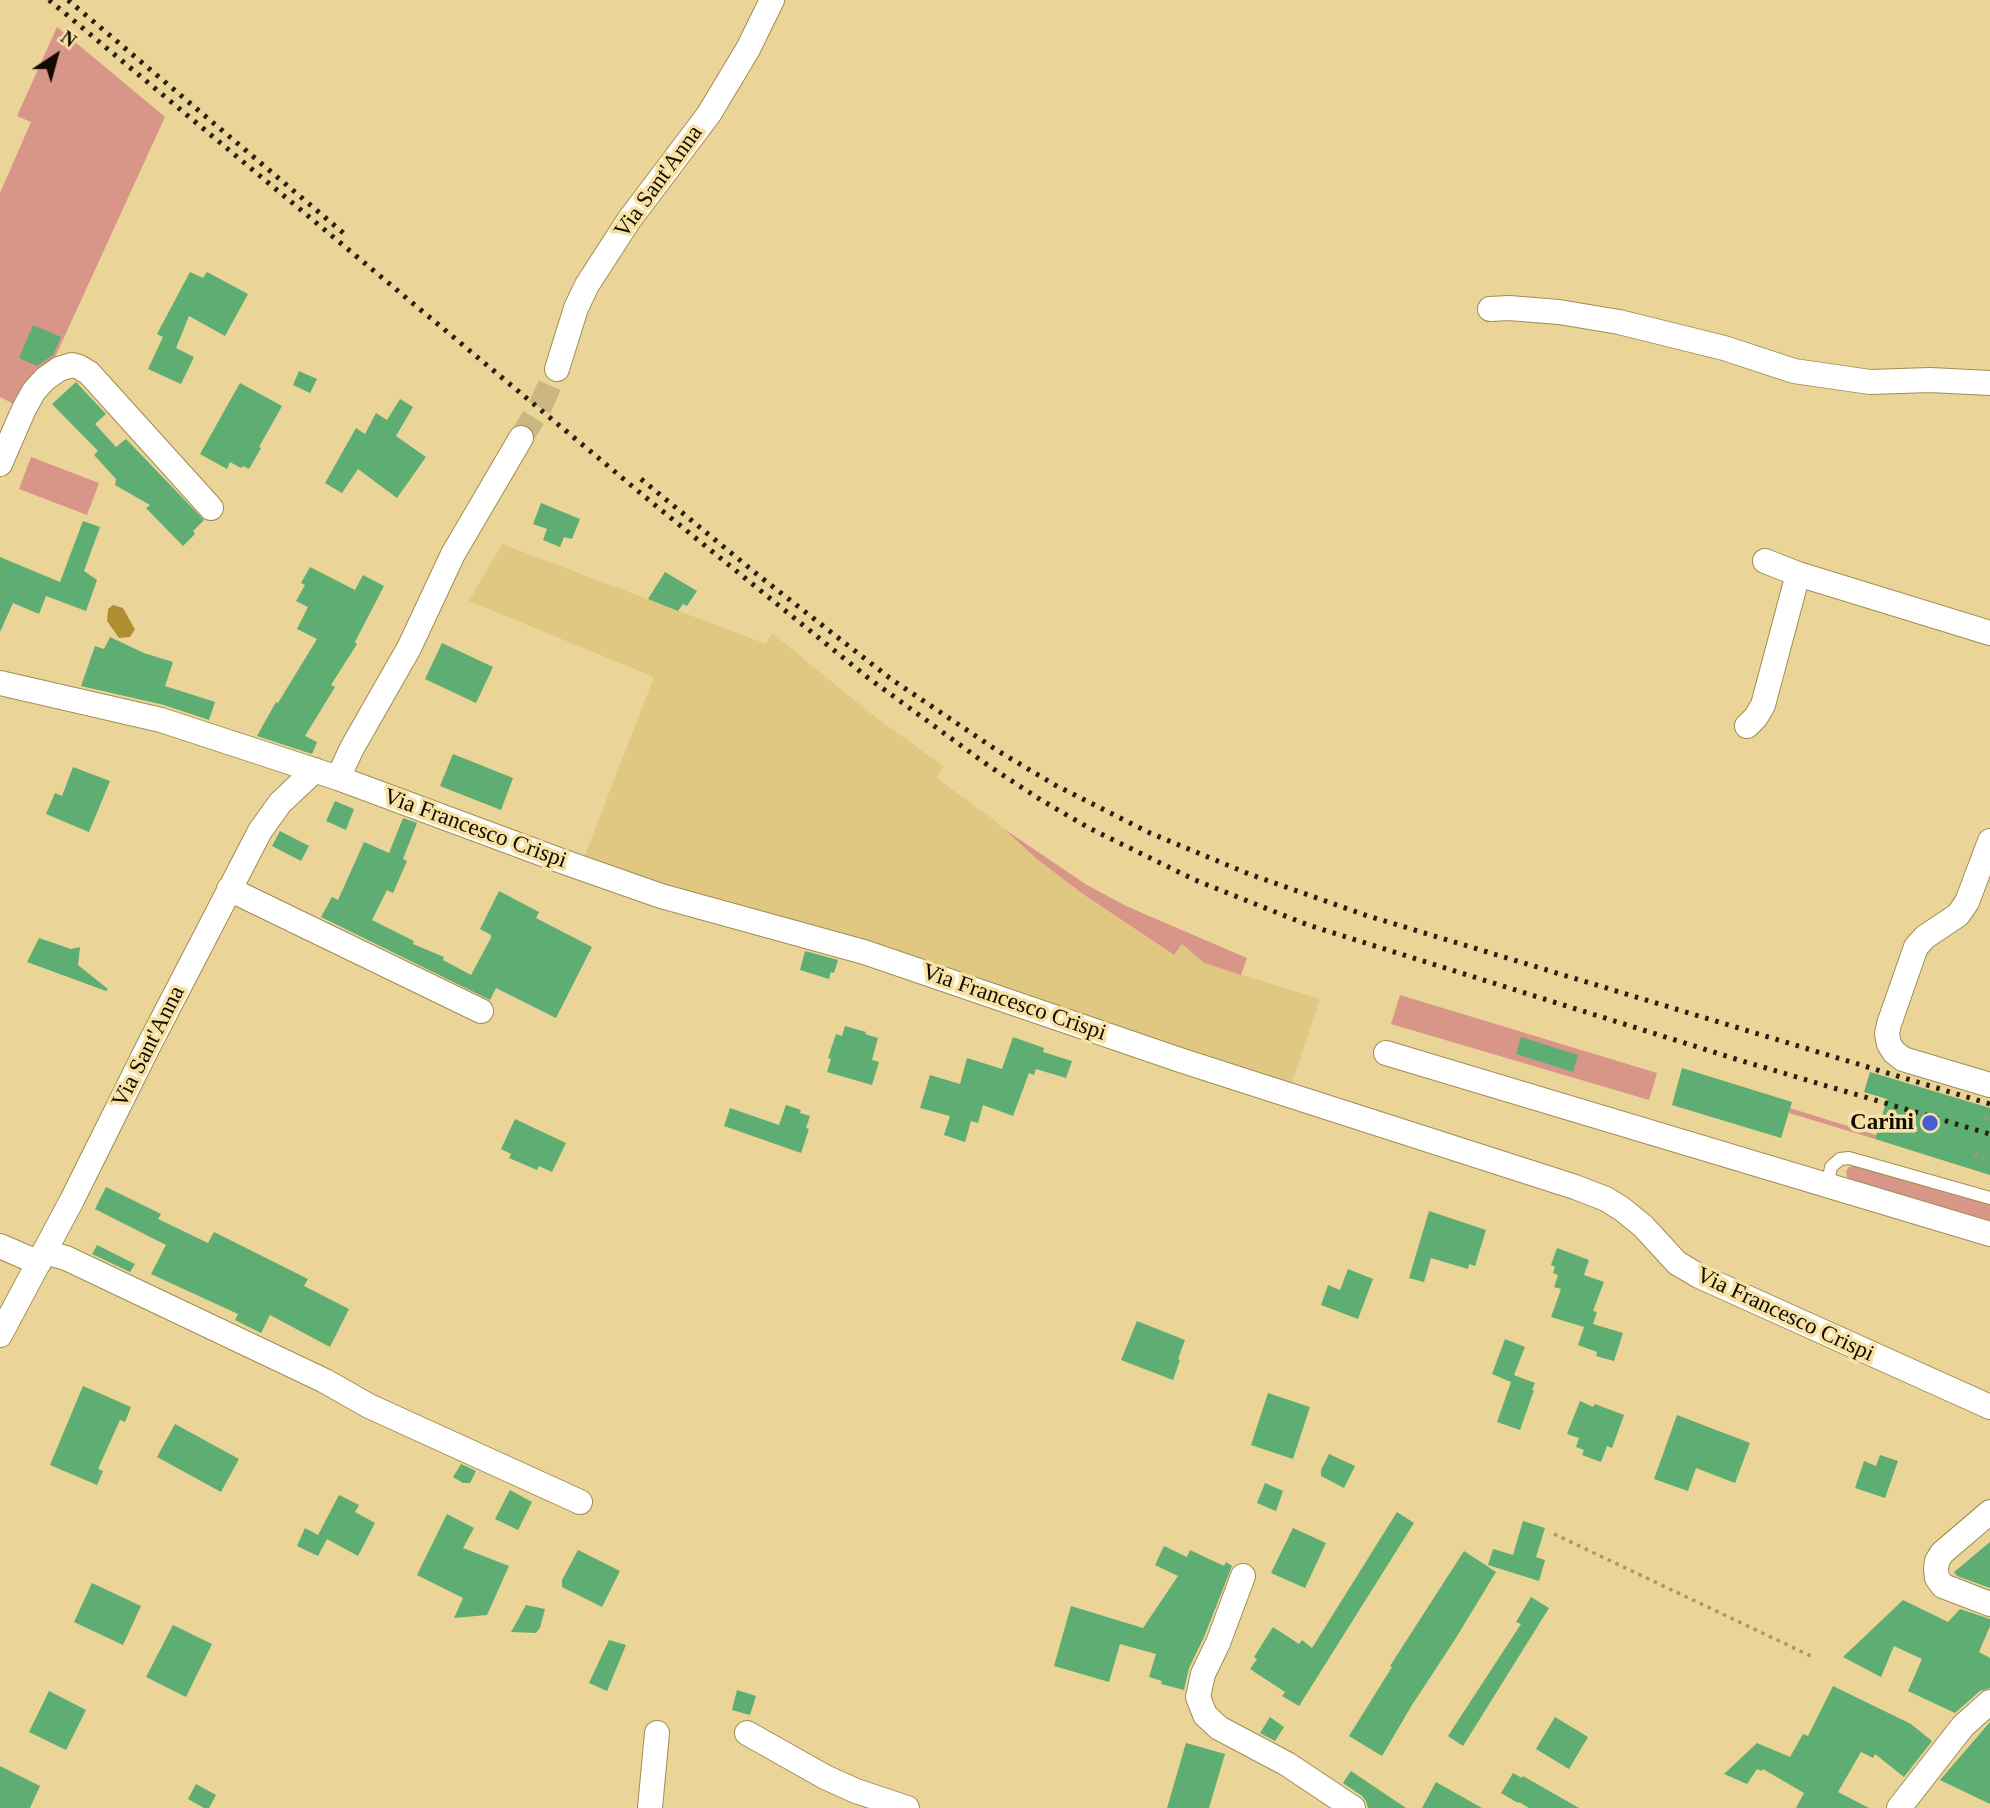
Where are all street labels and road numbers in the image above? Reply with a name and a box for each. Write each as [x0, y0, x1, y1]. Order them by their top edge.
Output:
street label: Via Sant'Anna [609, 120, 709, 244]
street label: Via Francesco Crispi [380, 783, 570, 875]
street label: Via Francesco Crispi [918, 959, 1110, 1047]
street label: Via Sant'Anna [107, 982, 191, 1112]
street label: Via Francesco Crispi [1692, 1262, 1878, 1368]

